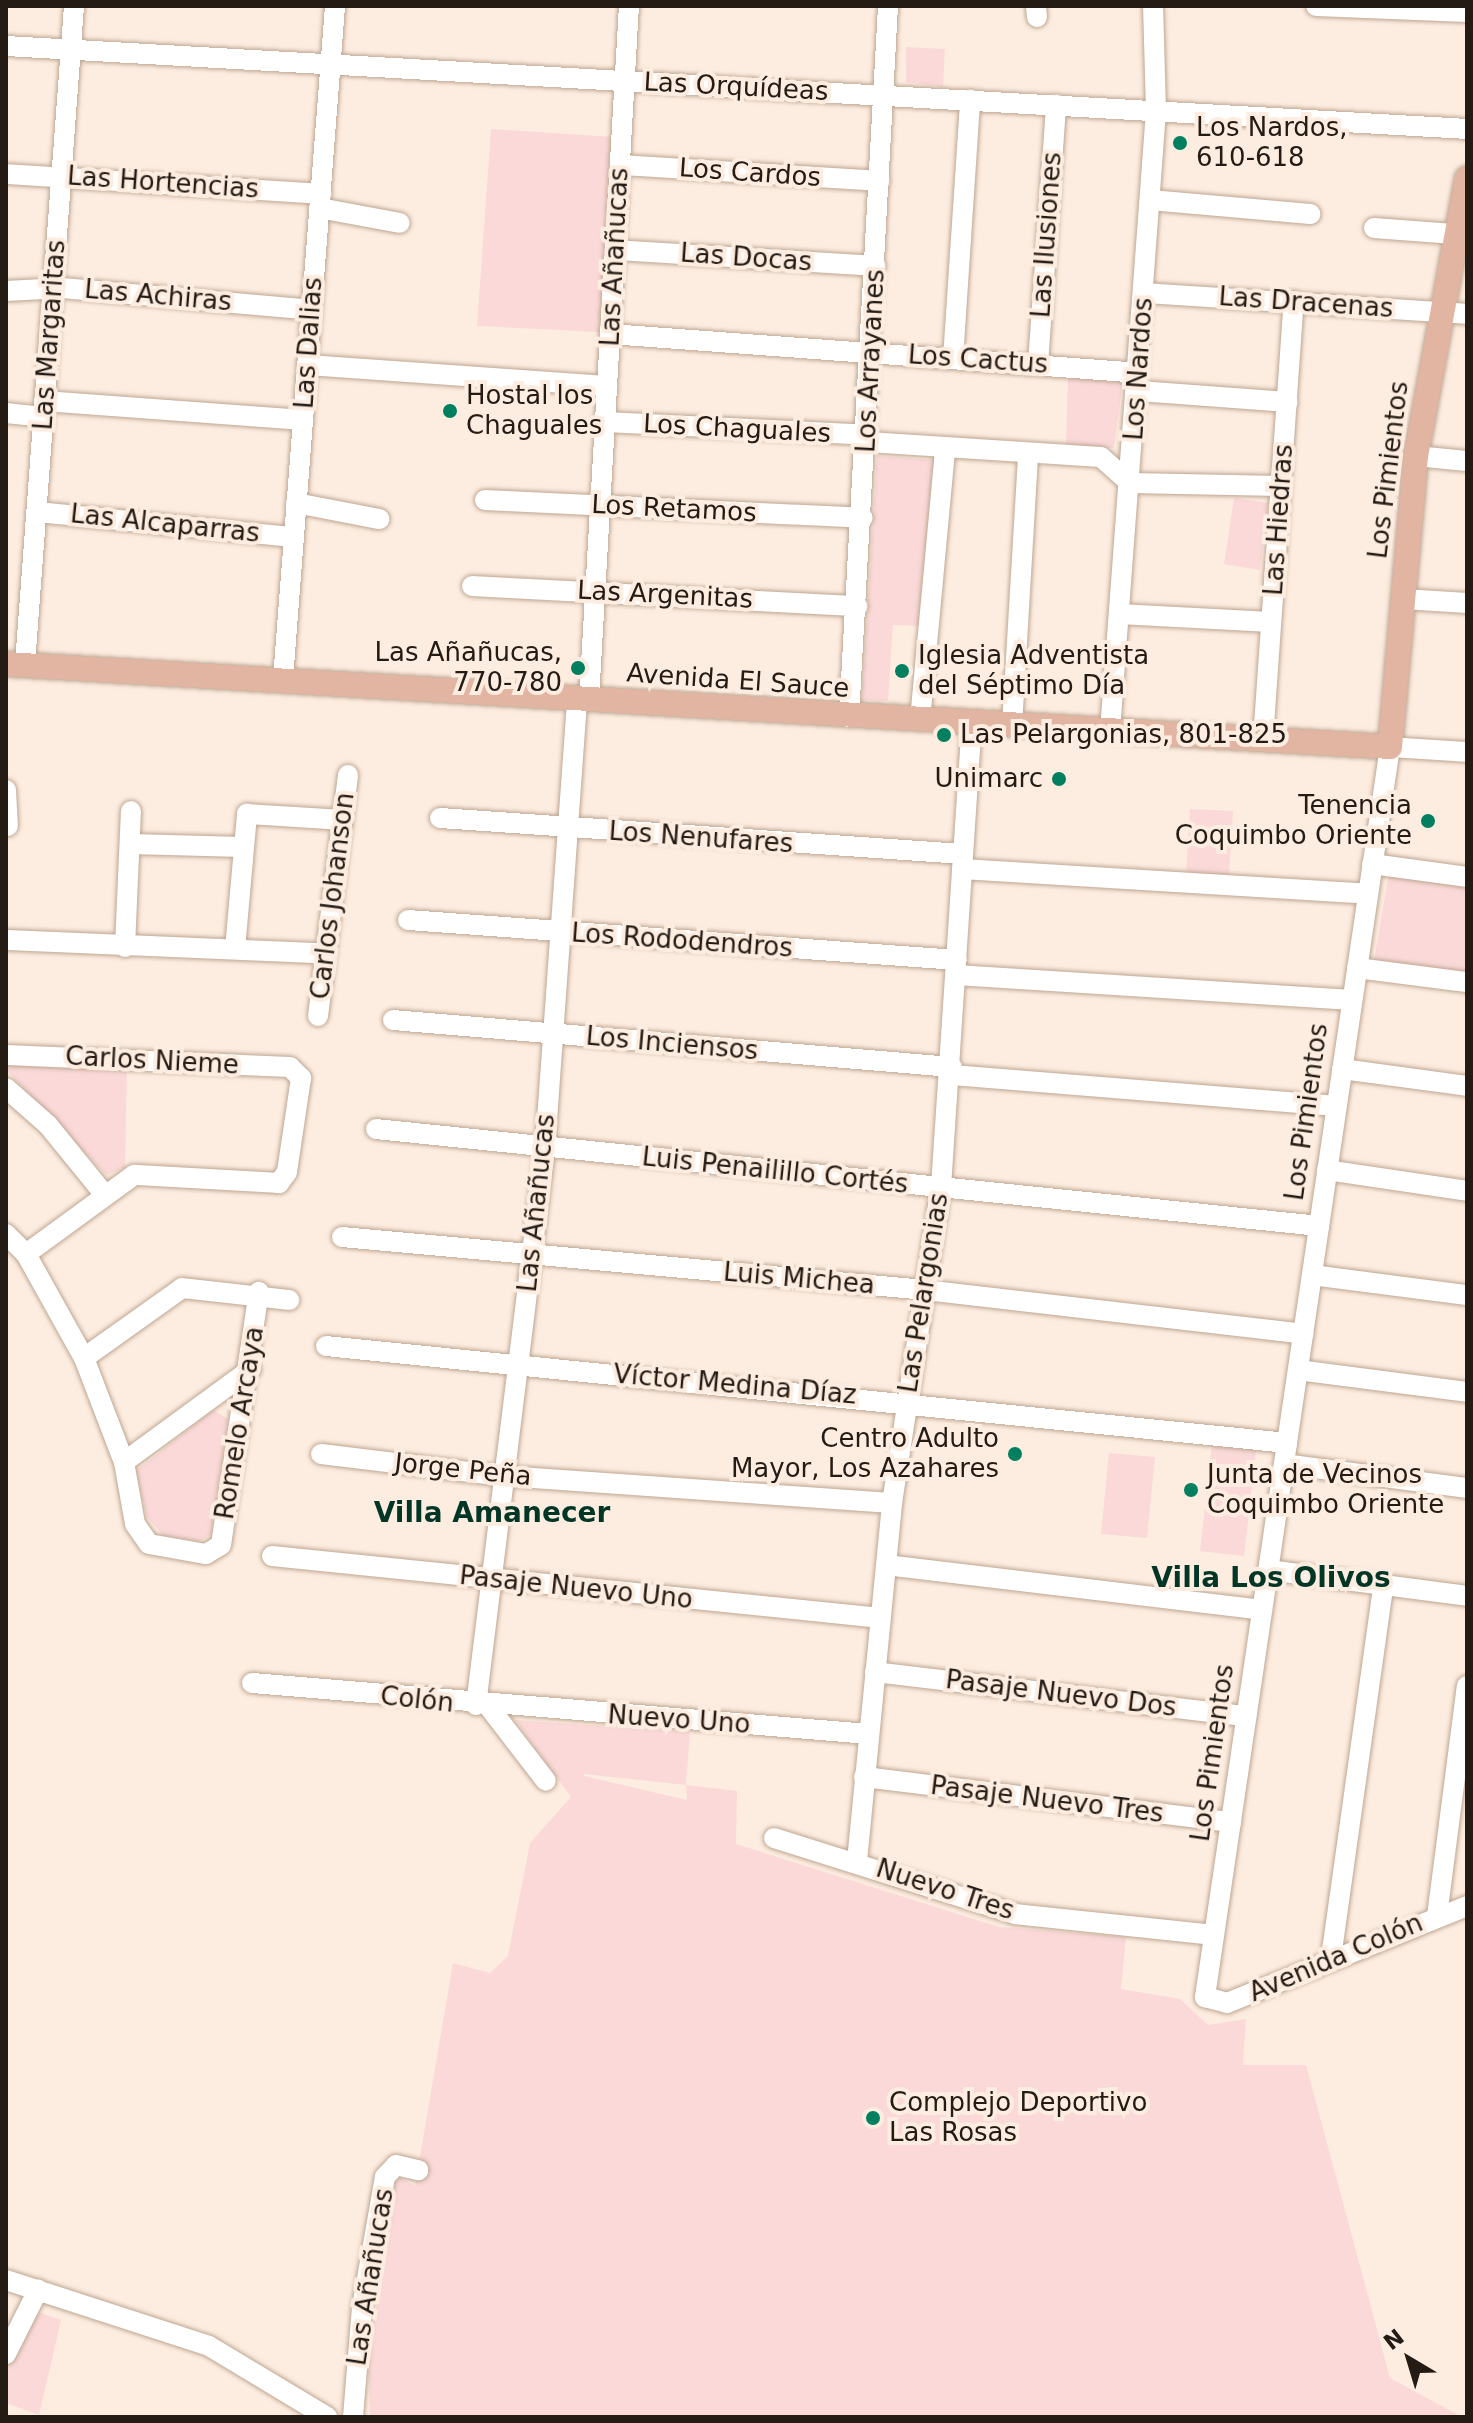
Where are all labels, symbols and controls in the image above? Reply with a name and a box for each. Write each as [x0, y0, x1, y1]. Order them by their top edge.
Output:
street label: Las Orquídeas [643, 67, 829, 107]
place label: Los Nardos, 610-618 [1196, 112, 1348, 174]
marker: Los Nardos, 610-618 [1171, 134, 1189, 152]
street label: Las Ilusiones [1026, 151, 1068, 319]
street label: Los Cardos [678, 152, 822, 194]
street label: Las Hortencias [66, 161, 260, 205]
street label: Las Añañucas [595, 167, 635, 347]
street label: Las Docas [679, 238, 813, 278]
street label: Las Margaritas [28, 239, 72, 431]
street label: Los Arrayanes [851, 268, 891, 454]
street label: Las Achiras [83, 274, 233, 318]
street label: Las Dalias [289, 276, 329, 410]
street label: Las Dracenas [1218, 281, 1394, 325]
street label: Los Nardos [1118, 296, 1160, 442]
street label: Los Cactus [907, 340, 1049, 380]
street label: Los Pimientos [1363, 379, 1415, 561]
place label: Hostal los Chaguales [466, 380, 602, 442]
marker: Hostal los Chaguales [441, 402, 459, 420]
street label: Los Chaguales [642, 409, 832, 449]
street label: Las Hiedras [1258, 443, 1300, 597]
street label: Los Retamos [591, 489, 757, 529]
street label: Las Alcaparras [69, 499, 261, 549]
street label: Las Argenitas [576, 575, 754, 615]
place label: Las Añañucas, 770-780 [375, 637, 562, 698]
place label: Iglesia Adventista del Séptimo Día [918, 640, 1149, 702]
street label: Avenida El Sauce [626, 658, 850, 704]
marker: Las Añañucas, 770-780 [569, 659, 587, 677]
marker: Iglesia Adventista del Séptimo Día [893, 662, 911, 680]
place label: Las Pelargonias, 801-825 [960, 719, 1287, 751]
marker: Las Pelargonias, 801-825 [935, 726, 953, 744]
place label: Unimarc [935, 763, 1043, 795]
marker: Unimarc [1050, 770, 1068, 788]
place label: Tenencia Coquimbo Oriente [1175, 790, 1412, 852]
street label: Carlos Johanson [305, 791, 361, 1001]
marker: Tenencia Coquimbo Oriente [1419, 812, 1437, 830]
street label: Los Nenufares [608, 816, 794, 860]
street label: Los Rododendros [570, 918, 794, 964]
street label: Los Inciensos [585, 1021, 759, 1067]
street label: Los Pimientos [1279, 1021, 1335, 1203]
street label: Carlos Nieme [64, 1041, 240, 1081]
street label: Las Añañucas [512, 1112, 562, 1294]
street label: Luis Penailillo Cortés [640, 1142, 910, 1200]
street label: Las Pelargonias [893, 1191, 955, 1395]
street label: Luis Michea [722, 1257, 876, 1301]
street label: Romelo Arcaya [209, 1324, 271, 1522]
street label: Víctor Medina Díaz [612, 1359, 858, 1411]
place label: Centro Adulto Mayor, Los Azahares [731, 1423, 999, 1484]
marker: Centro Adulto Mayor, Los Azahares [1006, 1445, 1024, 1463]
street label: Jorge Peña [393, 1447, 533, 1493]
place label: Junta de Vecinos Coquimbo Oriente [1207, 1459, 1444, 1520]
marker: Junta de Vecinos Coquimbo Oriente [1182, 1481, 1200, 1499]
district label: Villa Amanecer [374, 1496, 610, 1530]
street label: Pasaje Nuevo Uno [458, 1560, 694, 1616]
district label: Villa Los Olivos [1151, 1561, 1391, 1595]
street label: Los Pimientos [1185, 1662, 1241, 1844]
street label: Pasaje Nuevo Dos [944, 1664, 1178, 1724]
street label: Colón [379, 1681, 455, 1719]
street label: Nuevo Uno [607, 1699, 751, 1741]
street label: Pasaje Nuevo Tres [929, 1770, 1165, 1830]
street label: Nuevo Tres [872, 1853, 1018, 1927]
street label: Avenida Colón [1244, 1907, 1428, 2009]
place label: Complejo Deportivo Las Rosas [889, 2087, 1147, 2148]
marker: Complejo Deportivo Las Rosas [864, 2109, 882, 2127]
street label: Las Añañucas [342, 2186, 400, 2368]
north arrow [1369, 2319, 1449, 2399]
text: N [1379, 2324, 1409, 2355]

